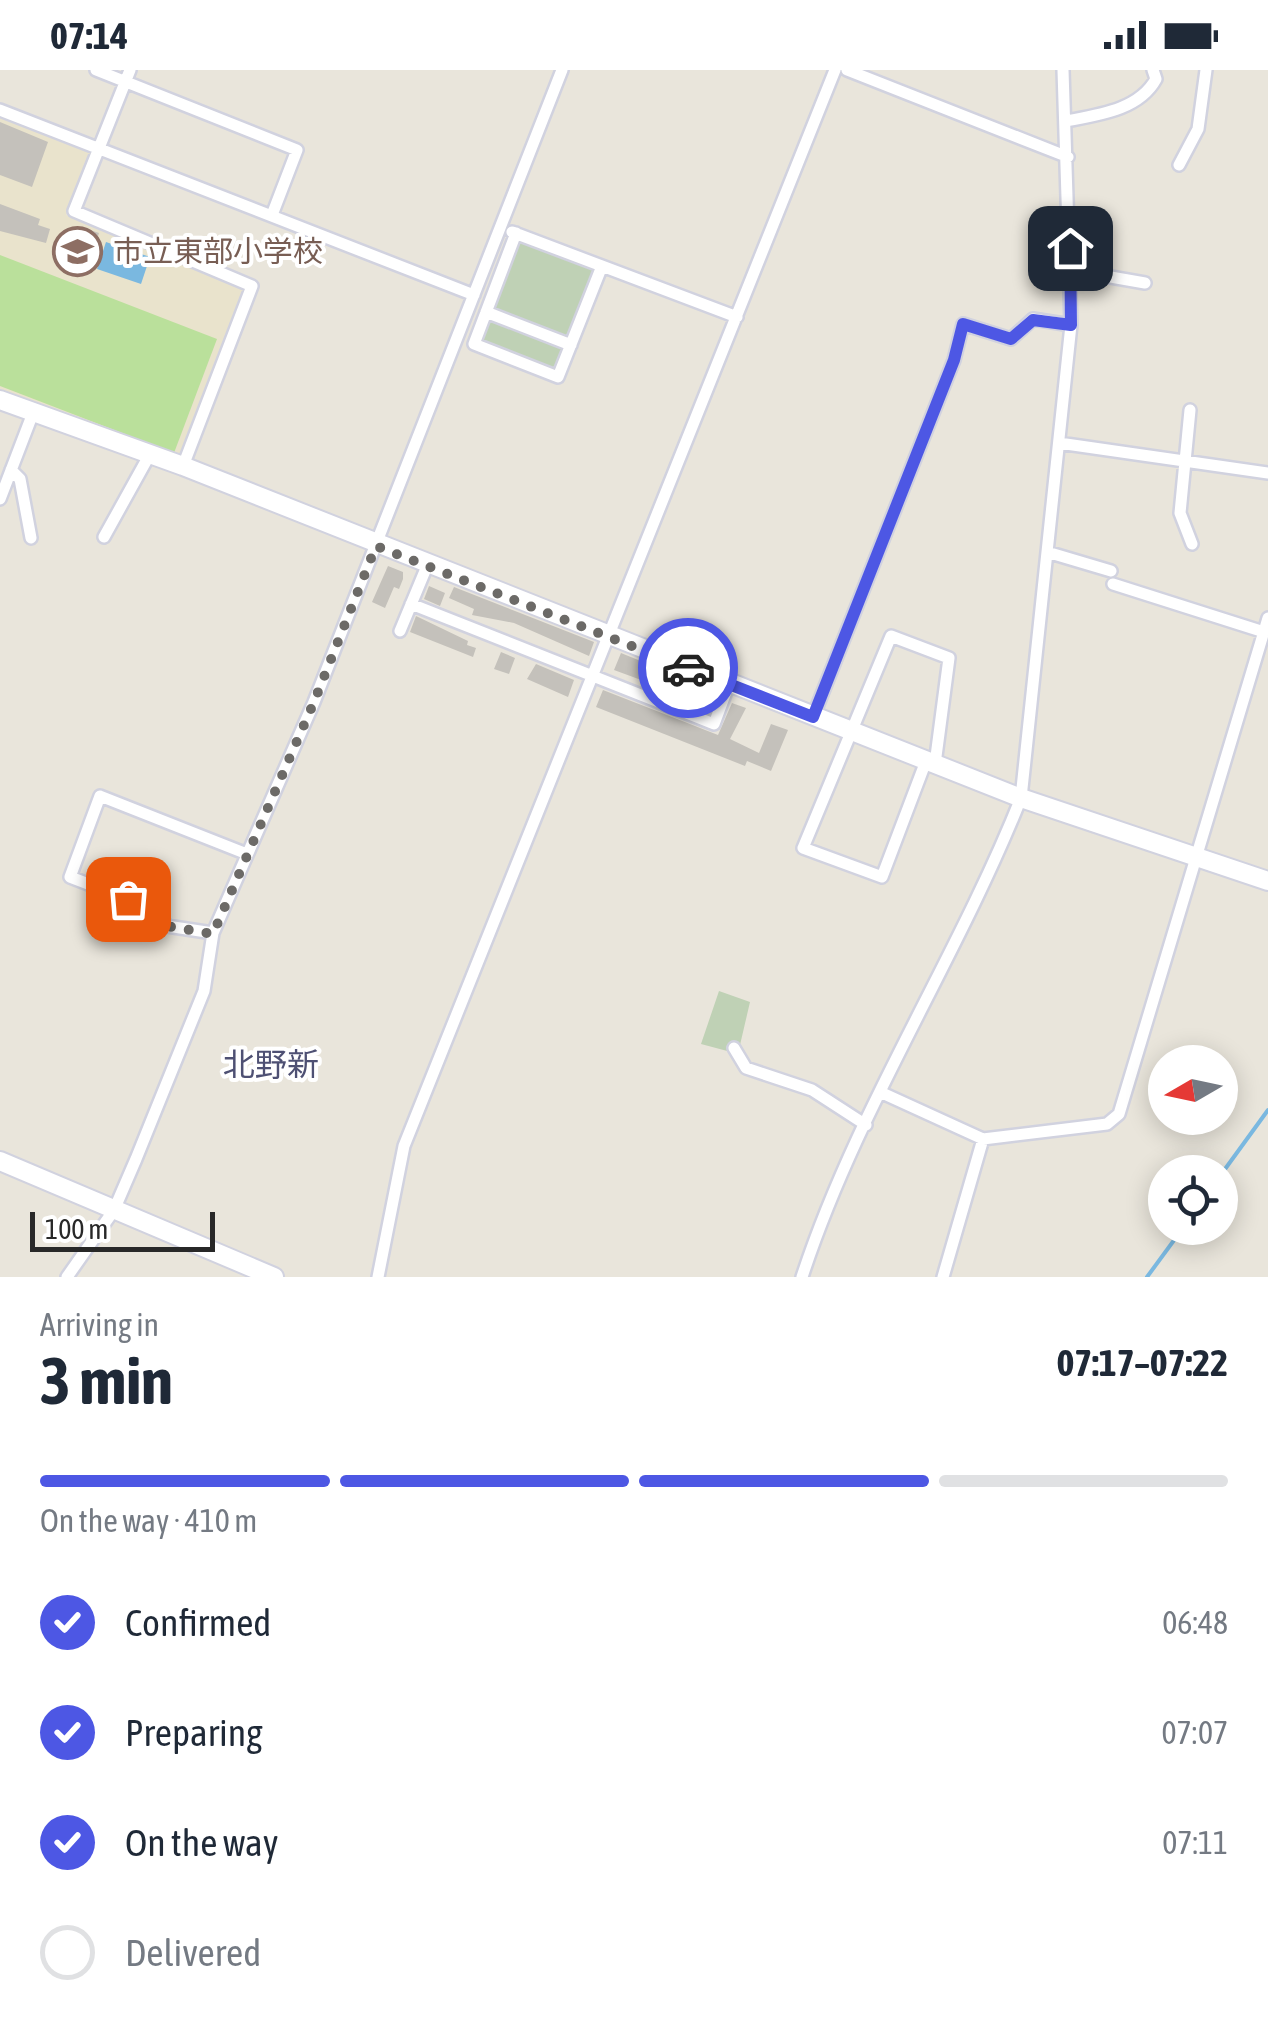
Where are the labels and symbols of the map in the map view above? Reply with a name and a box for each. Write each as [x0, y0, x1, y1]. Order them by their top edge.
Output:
pin [1028, 206, 1113, 291]
school or university icon: 市立東部小学校 [52, 226, 104, 278]
place label: 市立東部小学校 [113, 234, 323, 268]
courier [638, 618, 738, 718]
pin [86, 857, 171, 942]
north arrow [1148, 1045, 1238, 1135]
district label: 北野新 [223, 1046, 319, 1083]
scale bar [30, 1207, 215, 1252]

